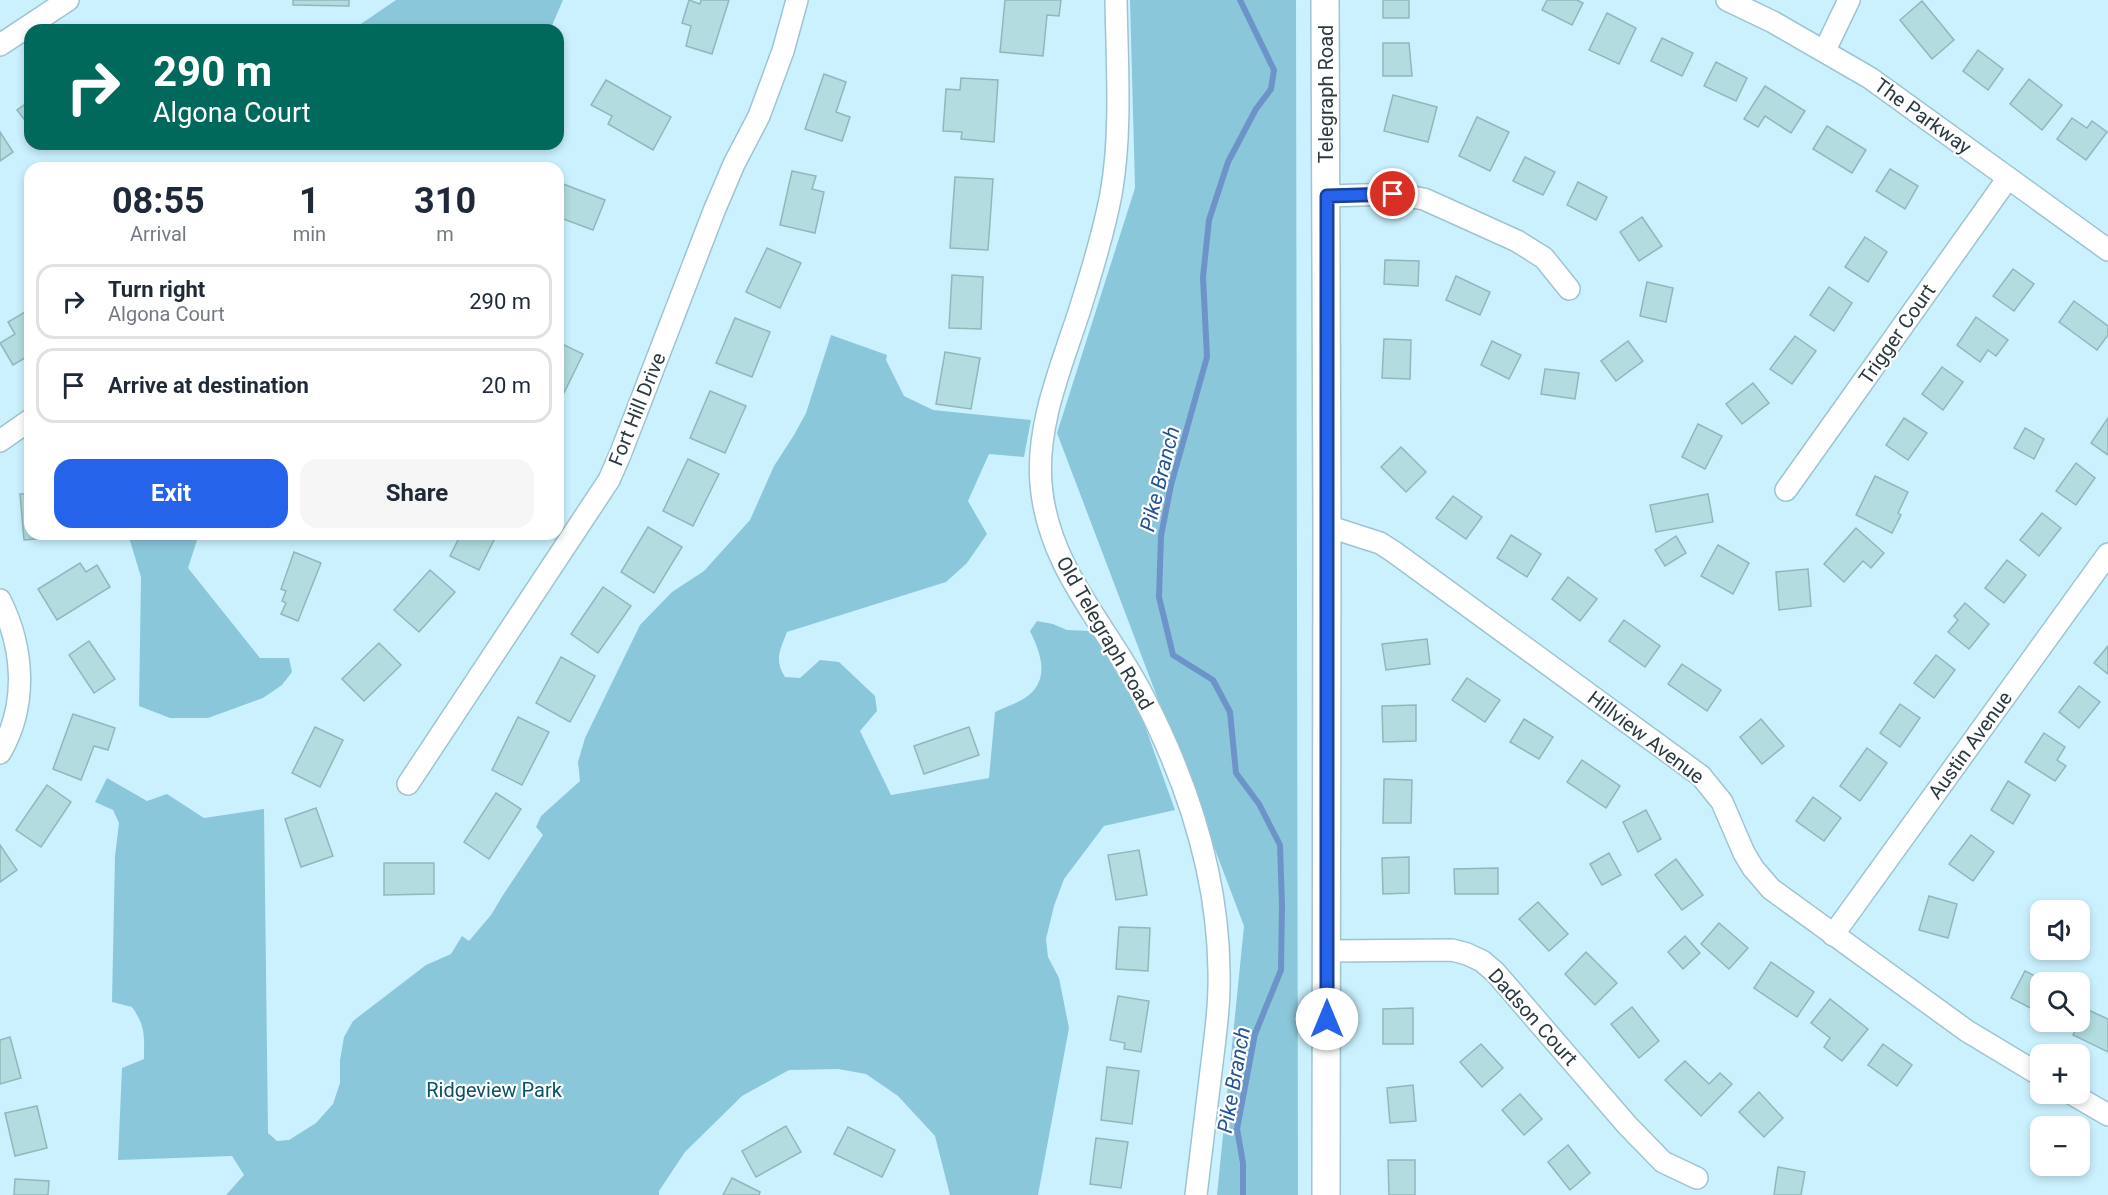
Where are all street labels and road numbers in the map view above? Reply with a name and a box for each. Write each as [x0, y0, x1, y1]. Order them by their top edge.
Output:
street label: Telegraph Road [1314, 25, 1338, 163]
street label: The Parkway [1870, 73, 1977, 160]
street label: Trigger Court [1854, 279, 1940, 389]
street label: Fort Hill Drive [603, 349, 671, 469]
street label: Old Telegraph Road [1051, 552, 1159, 714]
street label: Hillview Avenue [1583, 685, 1709, 789]
street label: Austin Avenue [1923, 687, 2017, 803]
street label: Dadson Court [1483, 964, 1583, 1070]

